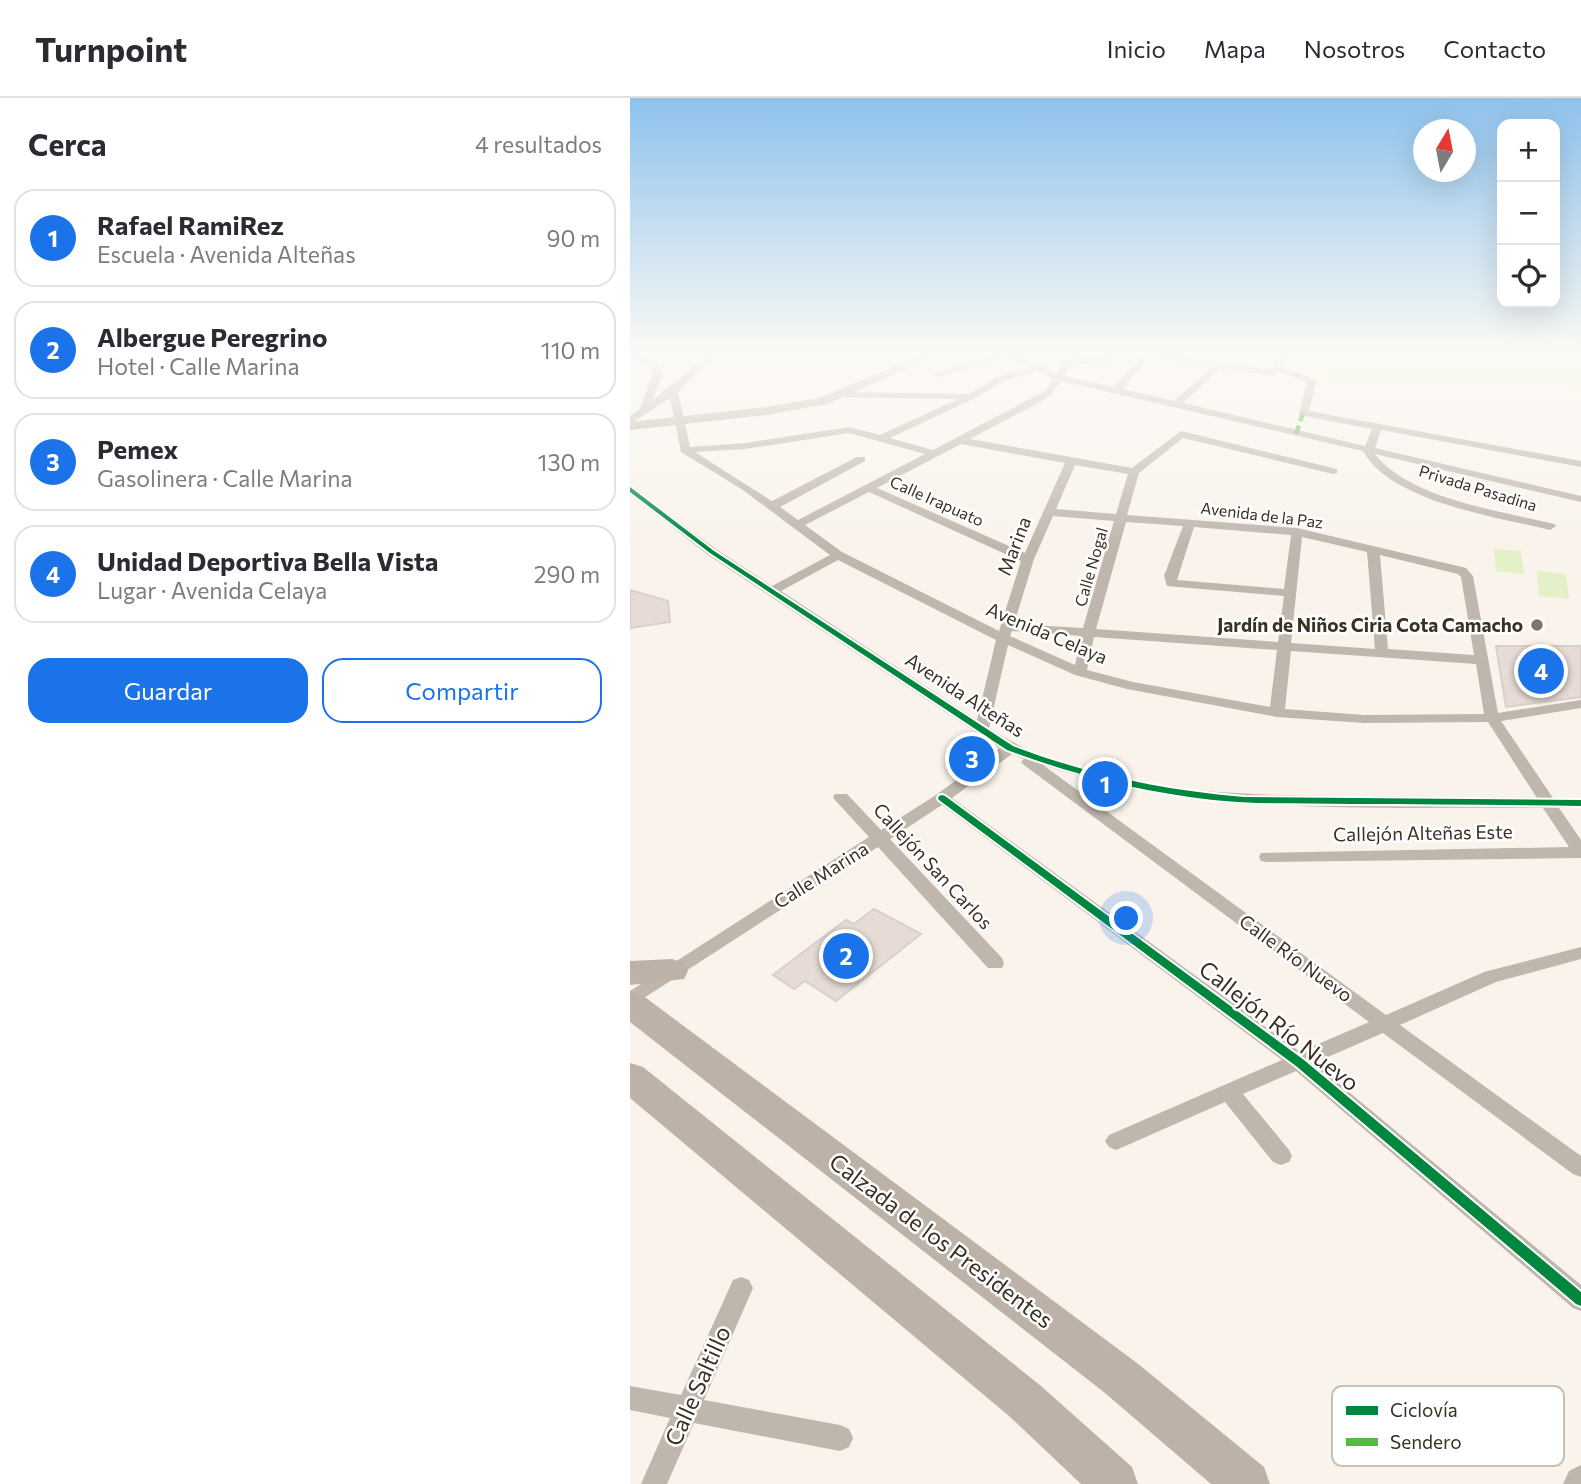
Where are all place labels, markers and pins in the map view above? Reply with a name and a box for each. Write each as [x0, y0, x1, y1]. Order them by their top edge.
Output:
place label: Jardín de Niños Ciria Cota Camacho [1217, 613, 1523, 636]
marker: Jardín de Niños Ciria Cota Camacho [1529, 617, 1545, 633]
pin: 4 [1518, 645, 1564, 697]
pin: 3 [949, 733, 995, 785]
pin: 1 [1082, 758, 1128, 810]
pin: 2 [823, 930, 869, 982]

